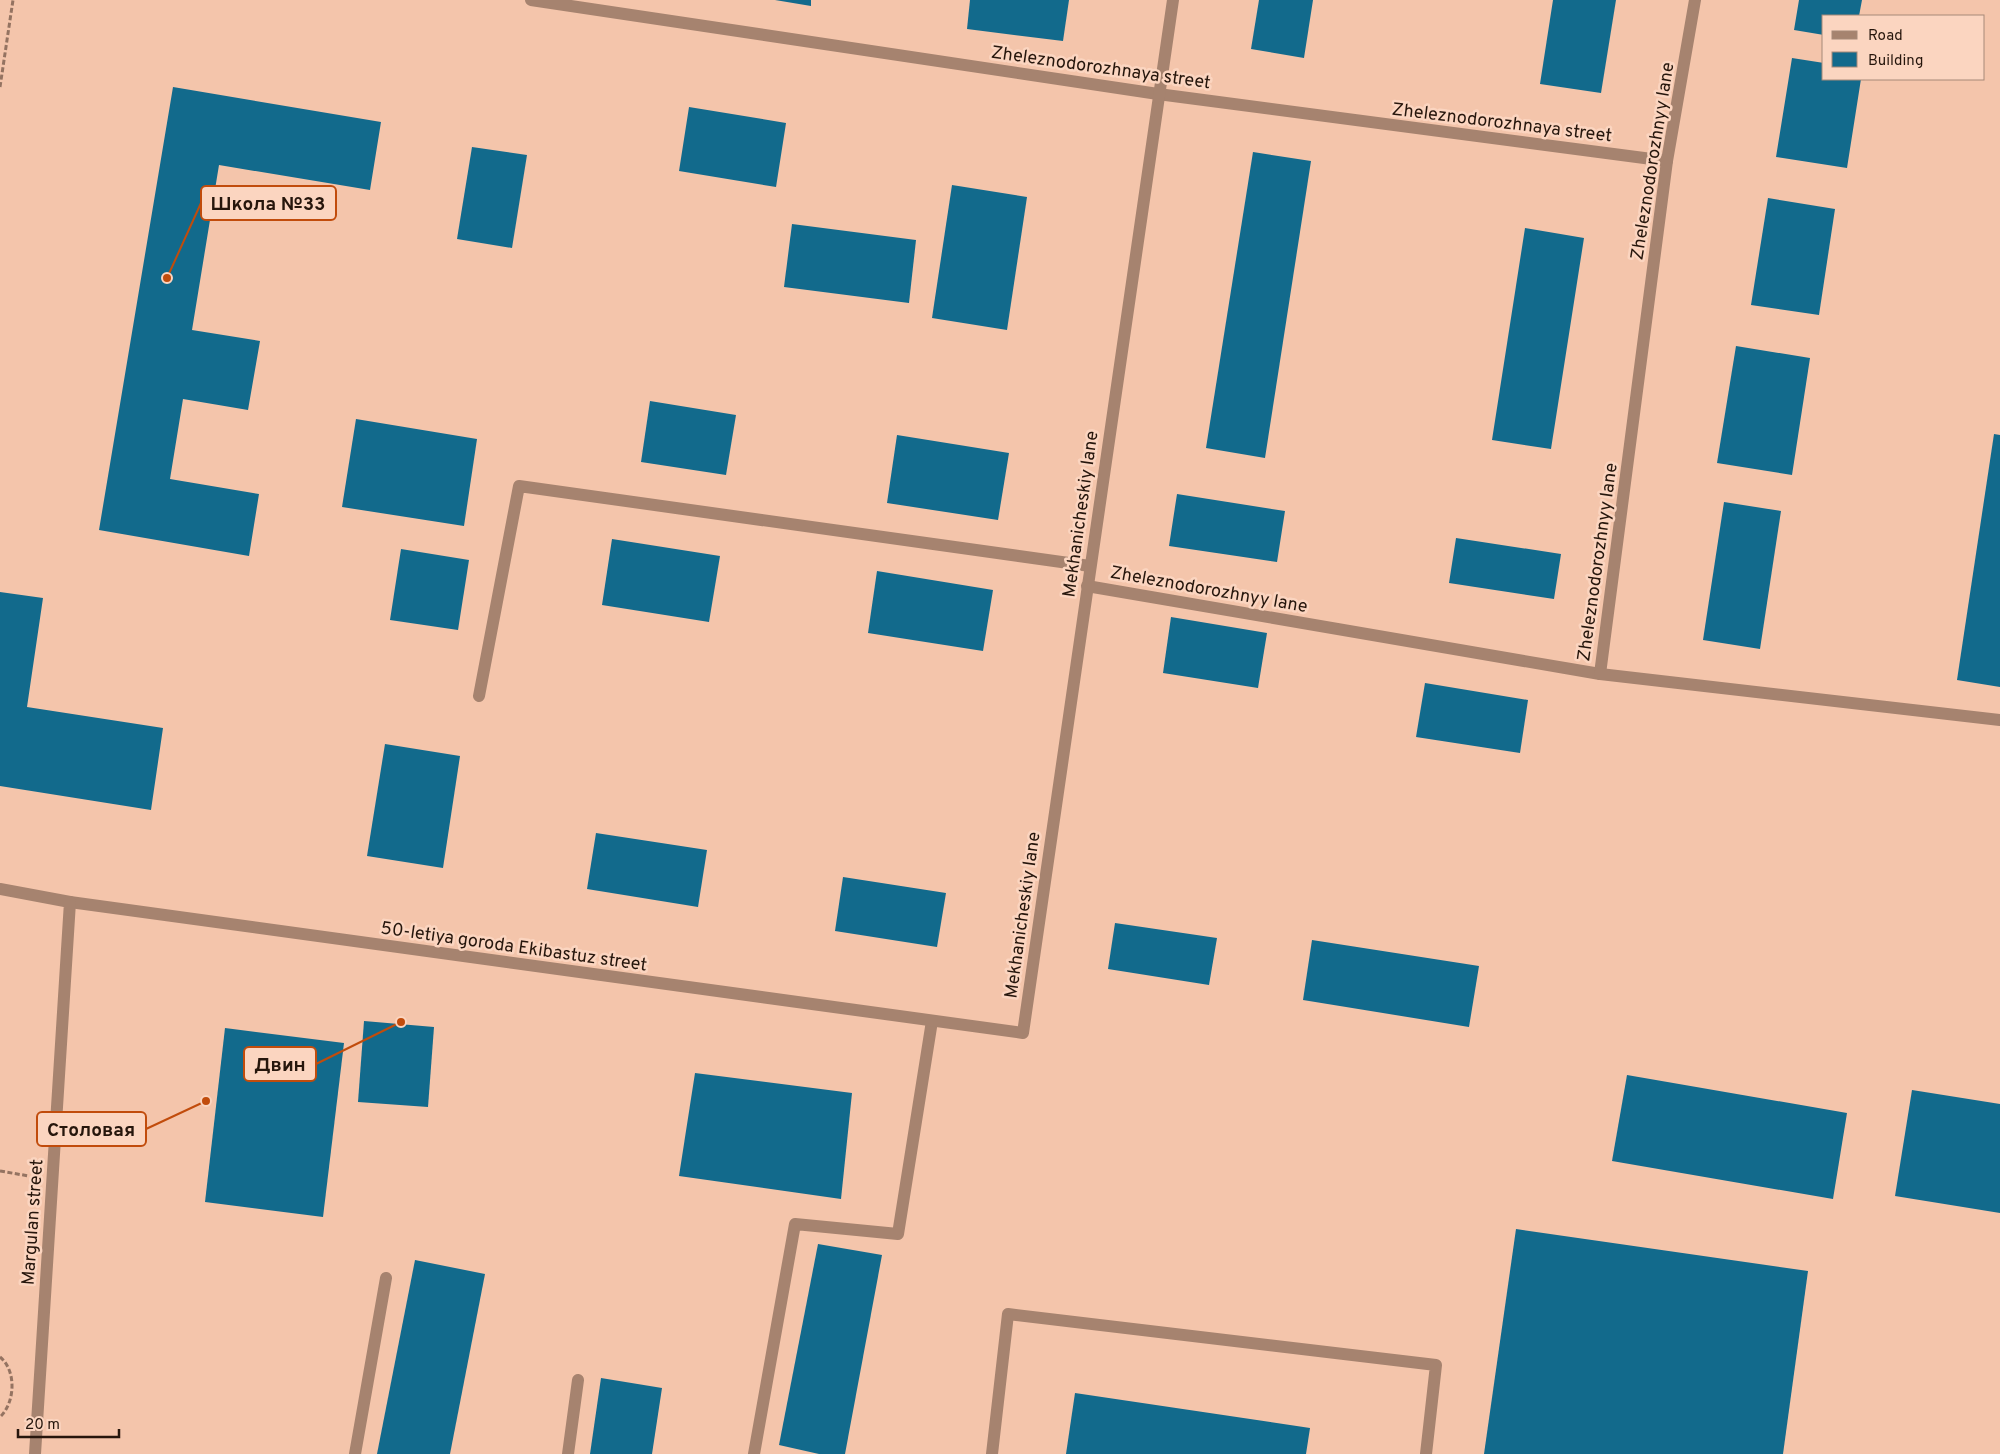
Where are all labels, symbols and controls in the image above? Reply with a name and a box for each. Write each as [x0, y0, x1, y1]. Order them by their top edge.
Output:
legend [1822, 15, 1985, 80]
text: Road [1868, 27, 1903, 46]
street label: Zheleznodorozhnaya street [990, 42, 1212, 95]
text: Building [1868, 52, 1923, 71]
street label: Zheleznodorozhnyy lane [1626, 61, 1680, 262]
street label: Zheleznodorozhnaya street [1390, 99, 1613, 148]
callout: Школа №33 [201, 186, 336, 220]
text: Школа №33 [211, 193, 325, 217]
street label: Mekhanicheskiy lane [1058, 429, 1105, 599]
street label: Zheleznodorozhnyy lane [1573, 461, 1624, 663]
street label: Zheleznodorozhnyy lane [1108, 562, 1309, 619]
street label: Mekhanicheskiy lane [1000, 830, 1047, 1000]
street label: 50-letiya goroda Ekibastuz street [379, 917, 648, 978]
callout: Двин [244, 1047, 316, 1081]
text: Двин [254, 1054, 306, 1078]
callout: Столовая [37, 1112, 146, 1146]
text: Столовая [47, 1119, 135, 1143]
street label: Margulan street [18, 1158, 49, 1286]
scale bar [18, 1406, 119, 1438]
text: 20 m [25, 1416, 60, 1435]

